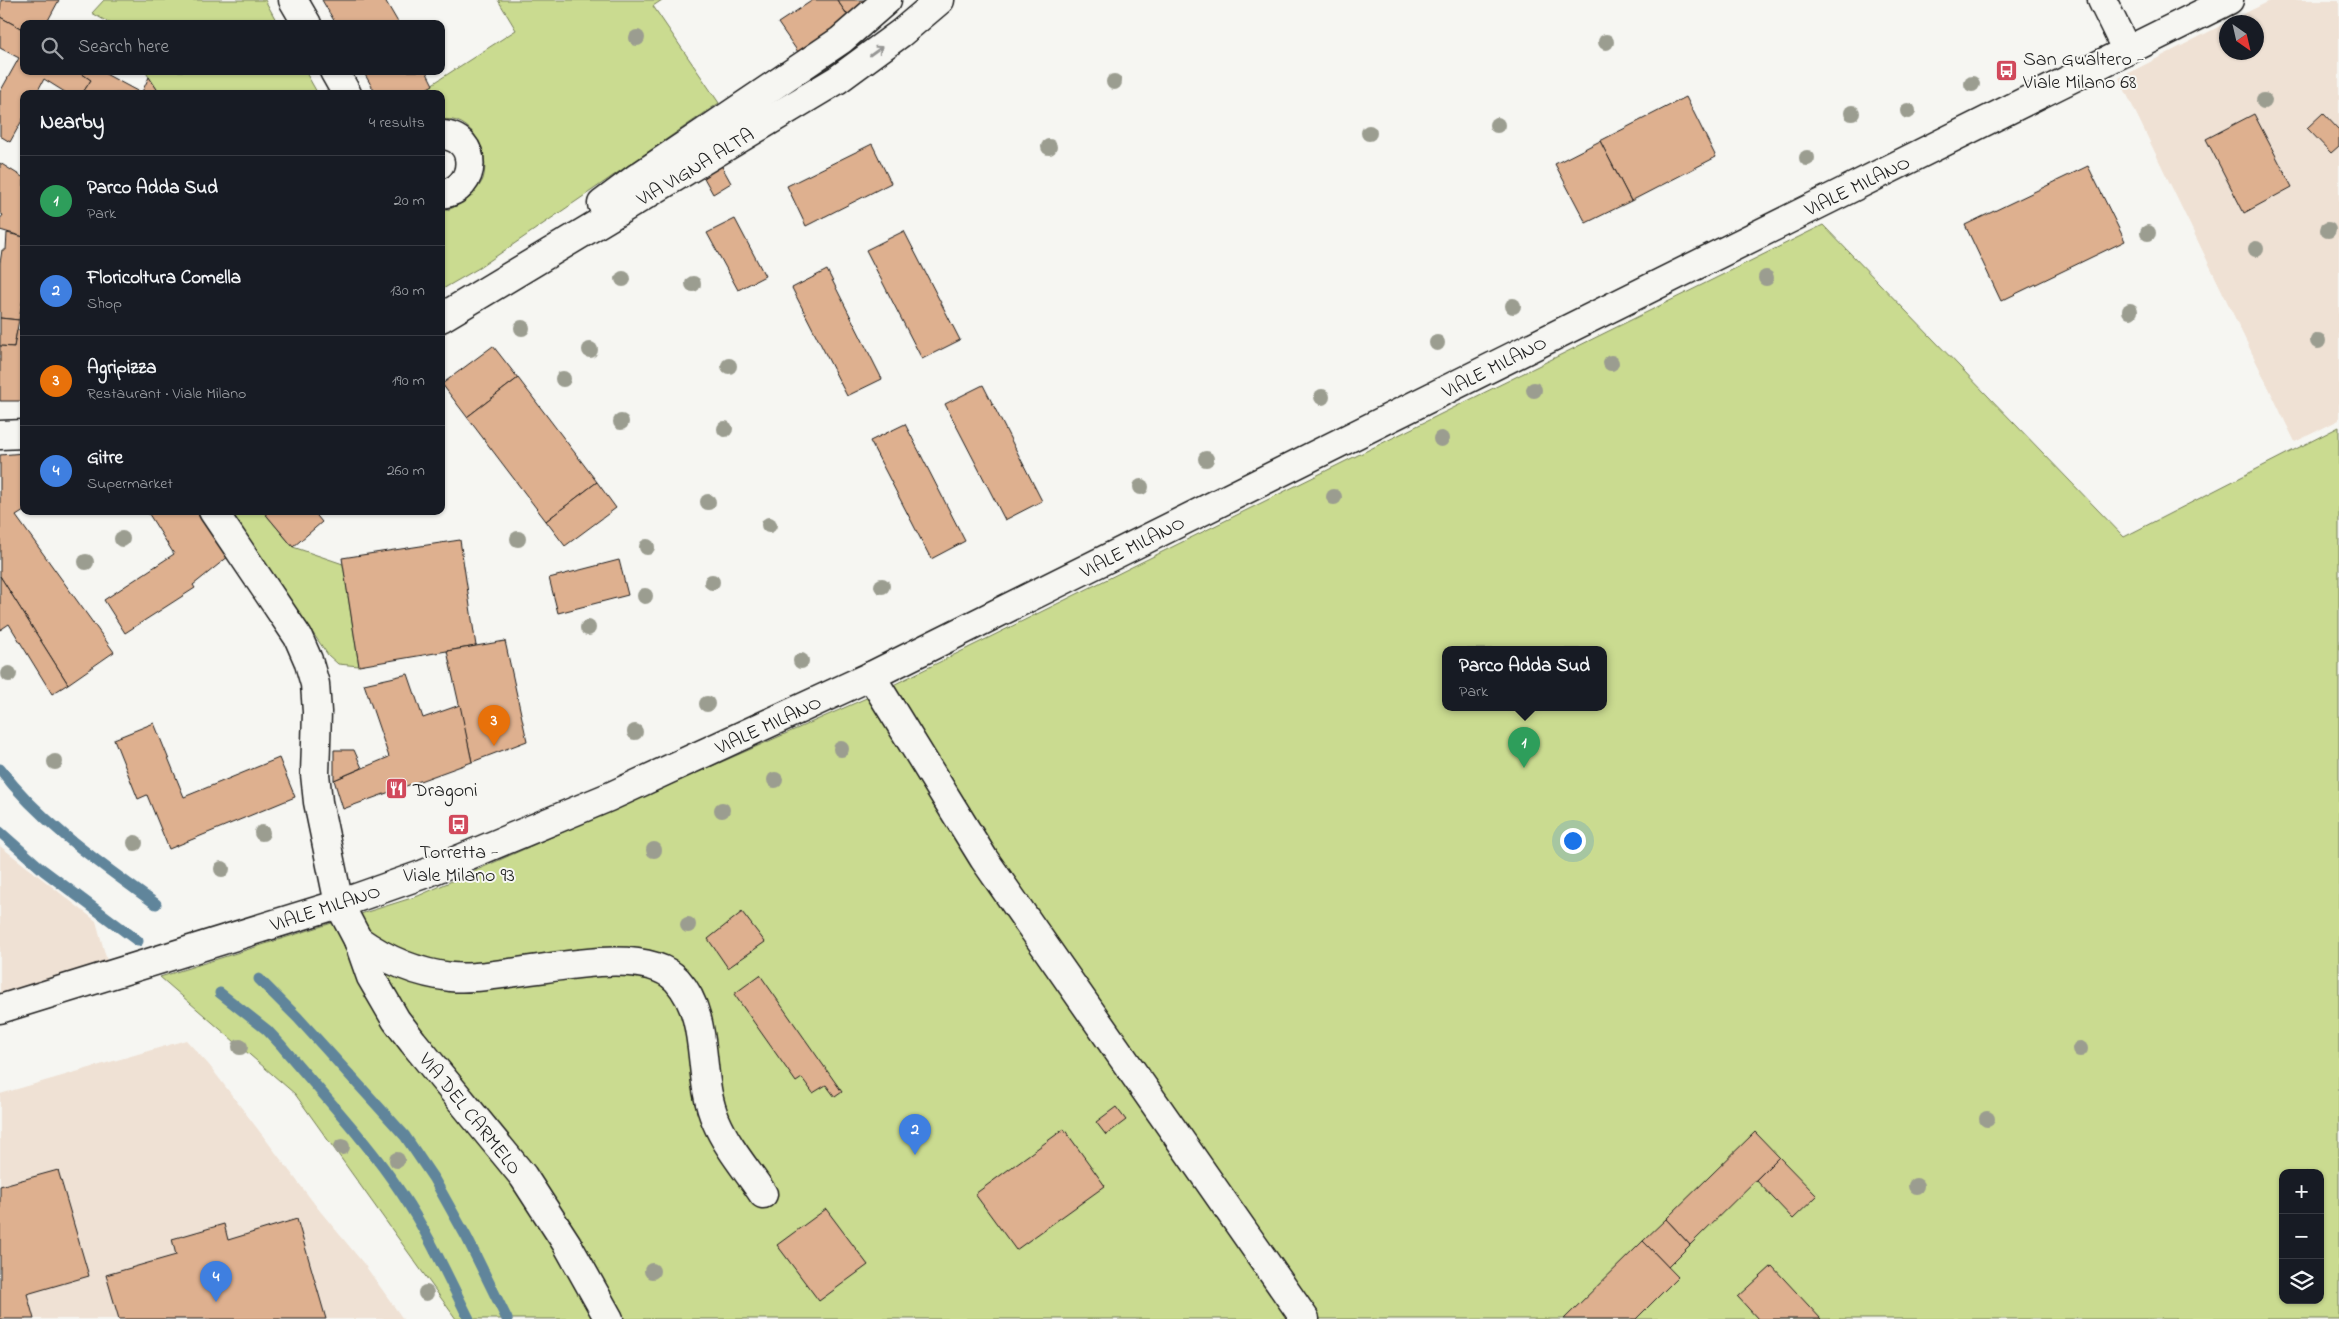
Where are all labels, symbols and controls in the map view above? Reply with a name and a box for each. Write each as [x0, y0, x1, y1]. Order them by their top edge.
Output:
north arrow [2219, 15, 2264, 60]
search box [20, 20, 445, 75]
icon: search [38, 34, 66, 62]
text: Search here [78, 34, 169, 61]
one-way arrow [869, 46, 882, 57]
place label: San Gualtero - Viale Milano 68 [2022, 46, 2144, 98]
bus stop icon: San Gualtero - Viale Milano 68 [1995, 58, 2019, 82]
text: Nearby [40, 108, 104, 138]
text: 4 results [369, 111, 425, 135]
street label: VIA VIGNA ALTA [631, 122, 760, 215]
street label: VIALE MILANO [1800, 149, 1916, 226]
text: Parco Adda Sud [87, 175, 218, 202]
text: 1 [53, 189, 59, 213]
text: 20 m [394, 189, 425, 213]
text: Park [87, 202, 116, 226]
text: Floricoltura Comella [87, 265, 241, 292]
text: 2 [52, 279, 60, 303]
text: 130 m [390, 279, 425, 303]
text: Shop [87, 292, 122, 316]
street label: VIALE MILANO [1437, 329, 1553, 408]
text: Agripizza [87, 355, 157, 382]
text: 3 [53, 369, 59, 393]
text: 190 m [392, 369, 425, 393]
text: Restaurant · Viale Milano [87, 382, 246, 406]
text: Gitre [87, 445, 123, 472]
text: 4 [53, 459, 59, 483]
text: 260 m [387, 459, 425, 483]
text: Supermarket [87, 472, 173, 496]
street label: VIALE MILANO [1075, 509, 1191, 588]
popup [1442, 646, 1607, 711]
text: Parco Adda Sud [1459, 653, 1590, 680]
text: Park [1459, 680, 1488, 704]
street label: VIALE MILANO [710, 689, 827, 764]
pin: 3 [478, 705, 510, 746]
pin: 1 [1508, 727, 1540, 768]
restaurant icon: Dragoni [385, 777, 409, 801]
place label: Dragoni [412, 777, 478, 807]
bus stop icon: Torretta - Viale Milano 93 [447, 813, 471, 837]
your location [1560, 828, 1586, 854]
place label: Torretta - Viale Milano 93 [402, 839, 515, 891]
street label: VIALE MILANO [266, 878, 385, 941]
street label: VIA DEL CARMELO [410, 1046, 527, 1182]
pin: 2 [899, 1114, 931, 1155]
map controls [2279, 1169, 2324, 1304]
button: + [2279, 1169, 2324, 1214]
button: − [2279, 1214, 2324, 1259]
button: layers [2279, 1259, 2324, 1304]
pin: 4 [200, 1261, 232, 1302]

